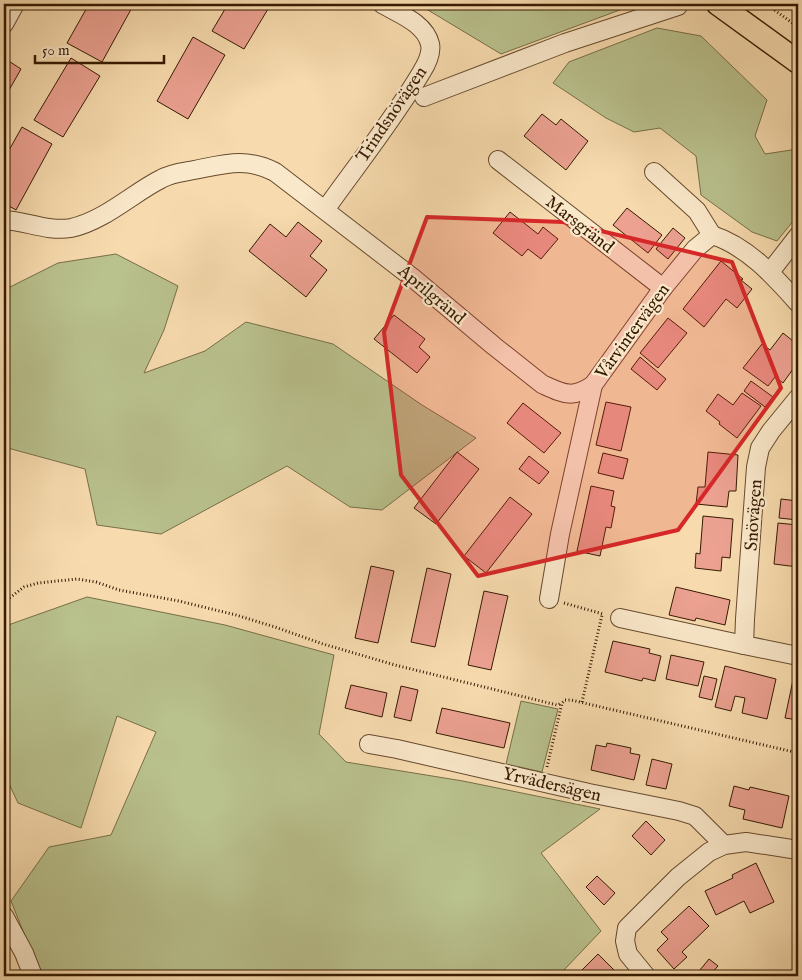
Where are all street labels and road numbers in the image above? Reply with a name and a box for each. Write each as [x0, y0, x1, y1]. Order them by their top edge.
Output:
street label: Trindsnövägen [352, 62, 433, 167]
street label: Marsgränd [540, 191, 618, 259]
street label: Aprilgränd [392, 259, 470, 330]
street label: Vårvintervägen [590, 279, 676, 385]
street label: Snövägen [741, 478, 768, 552]
street label: Yrvädersägen [500, 763, 604, 808]

